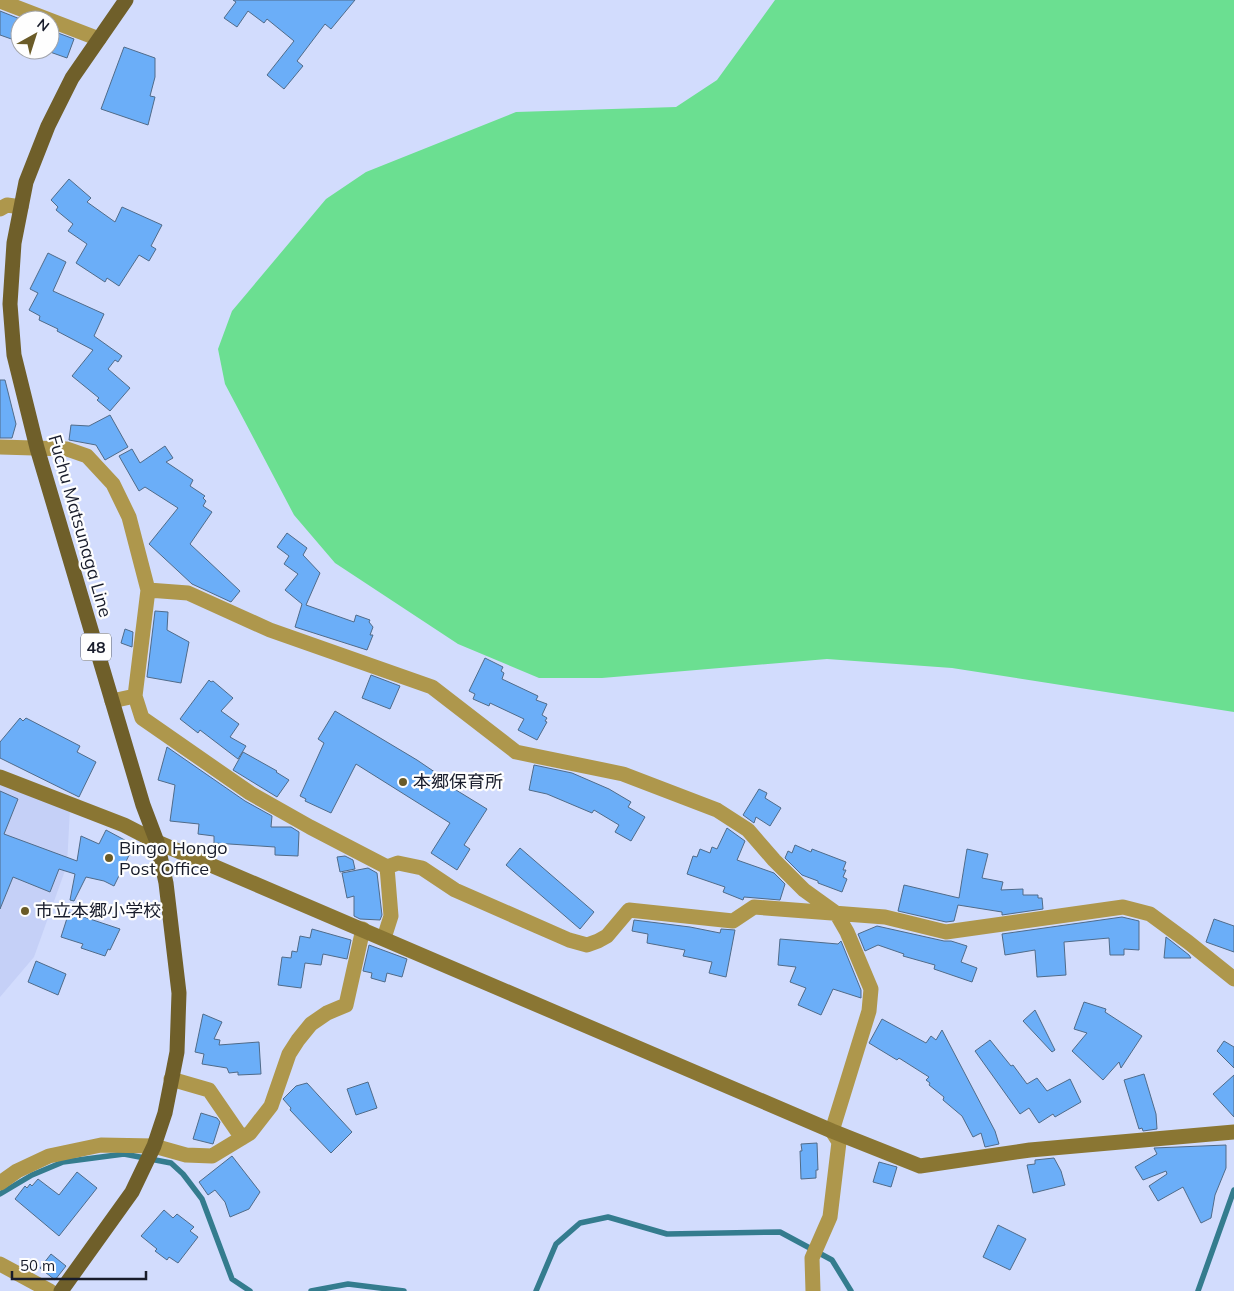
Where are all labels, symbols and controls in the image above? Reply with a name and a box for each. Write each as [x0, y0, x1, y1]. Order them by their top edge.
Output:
north arrow [10, 10, 60, 60]
text: N [33, 15, 53, 35]
street label: Fuchu Matsunaga Line [43, 432, 118, 620]
road number: 48 [81, 634, 111, 660]
place label: 本郷保育所 [413, 770, 503, 793]
marker: 本郷保育所 [397, 776, 409, 788]
place label: Bingo Hongo Post Office [119, 836, 228, 880]
marker: Bingo Hongo Post Office [103, 852, 115, 864]
place label: 市立本郷小学校 [35, 899, 161, 922]
marker: 市立本郷小学校 [19, 905, 31, 917]
scale bar [12, 1248, 146, 1280]
text: 50 m [20, 1256, 55, 1275]

